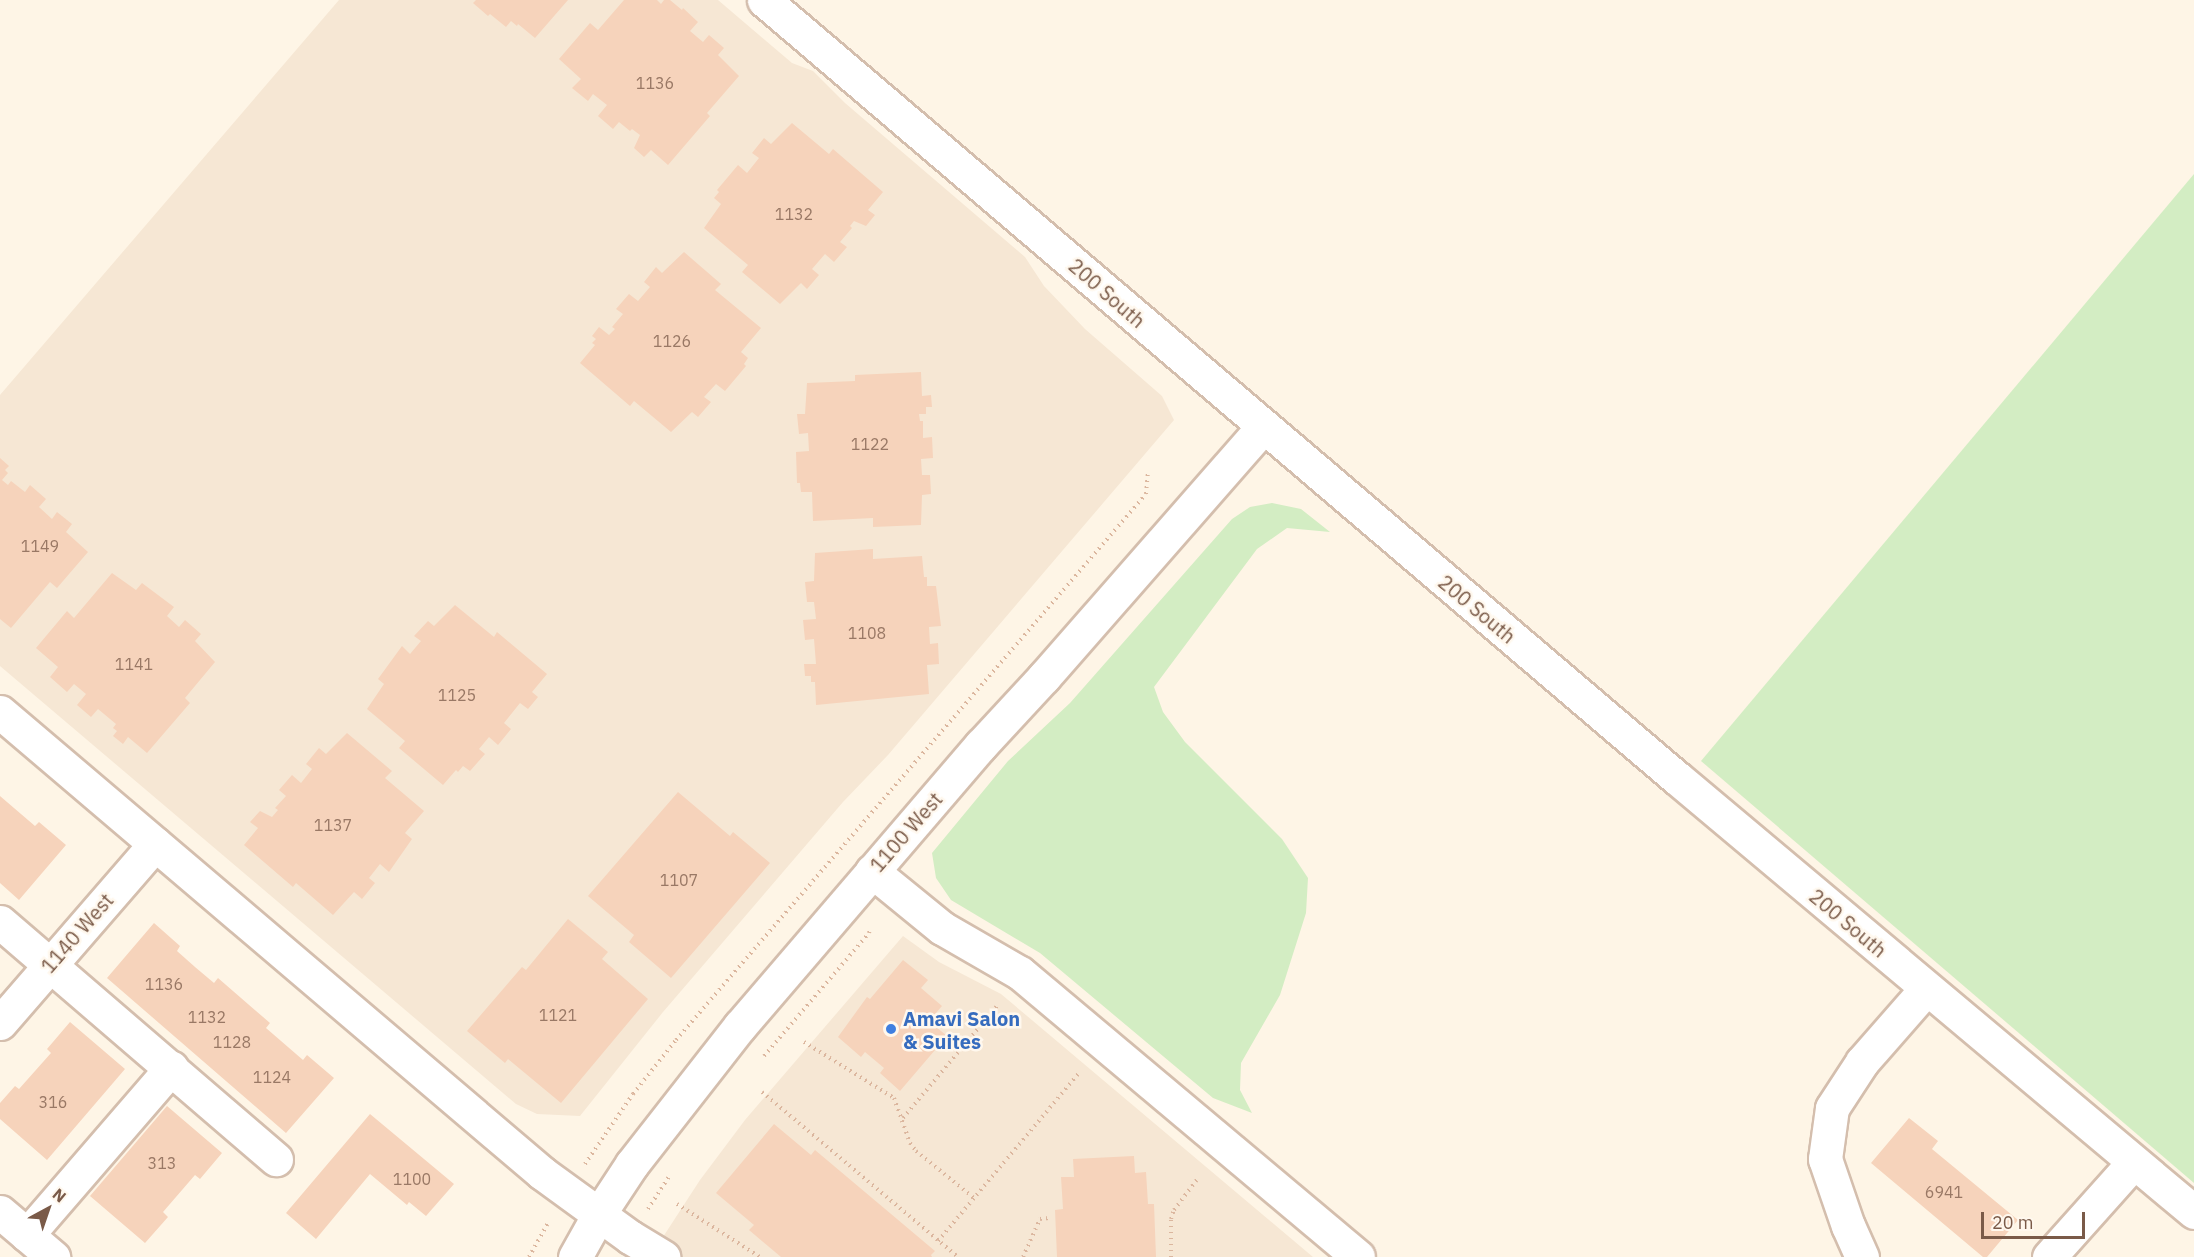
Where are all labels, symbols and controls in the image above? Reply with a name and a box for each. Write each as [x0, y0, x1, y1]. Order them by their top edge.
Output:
house number: 1136 [636, 73, 674, 93]
house number: 1132 [775, 204, 813, 224]
street label: 200 South [1064, 253, 1150, 333]
house number: 1126 [653, 331, 691, 351]
house number: 1122 [851, 434, 889, 454]
house number: 1149 [21, 536, 59, 556]
street label: 200 South [1434, 570, 1520, 648]
house number: 1108 [848, 623, 886, 643]
house number: 1141 [115, 654, 153, 674]
house number: 1125 [438, 685, 476, 705]
street label: 1100 West [865, 787, 947, 877]
house number: 1137 [314, 815, 352, 835]
house number: 1107 [660, 870, 698, 890]
street label: 200 South [1805, 884, 1891, 962]
street label: 1140 West [36, 888, 118, 978]
house number: 1136 [145, 974, 183, 994]
house number: 1121 [539, 1005, 577, 1025]
place label: Amavi Salon & Suites [903, 1006, 1020, 1053]
house number: 1132 [188, 1007, 226, 1027]
marker: Amavi Salon & Suites [884, 1022, 898, 1036]
house number: 1128 [213, 1032, 251, 1052]
house number: 1124 [253, 1067, 291, 1087]
house number: 316 [39, 1092, 67, 1112]
house number: 313 [148, 1153, 176, 1173]
house number: 1100 [393, 1169, 431, 1189]
north arrow [18, 1179, 78, 1239]
house number: 6941 [1925, 1182, 1963, 1202]
text: N [49, 1184, 70, 1207]
scale bar [1984, 1200, 2088, 1238]
text: 20 m [1992, 1211, 2034, 1234]

